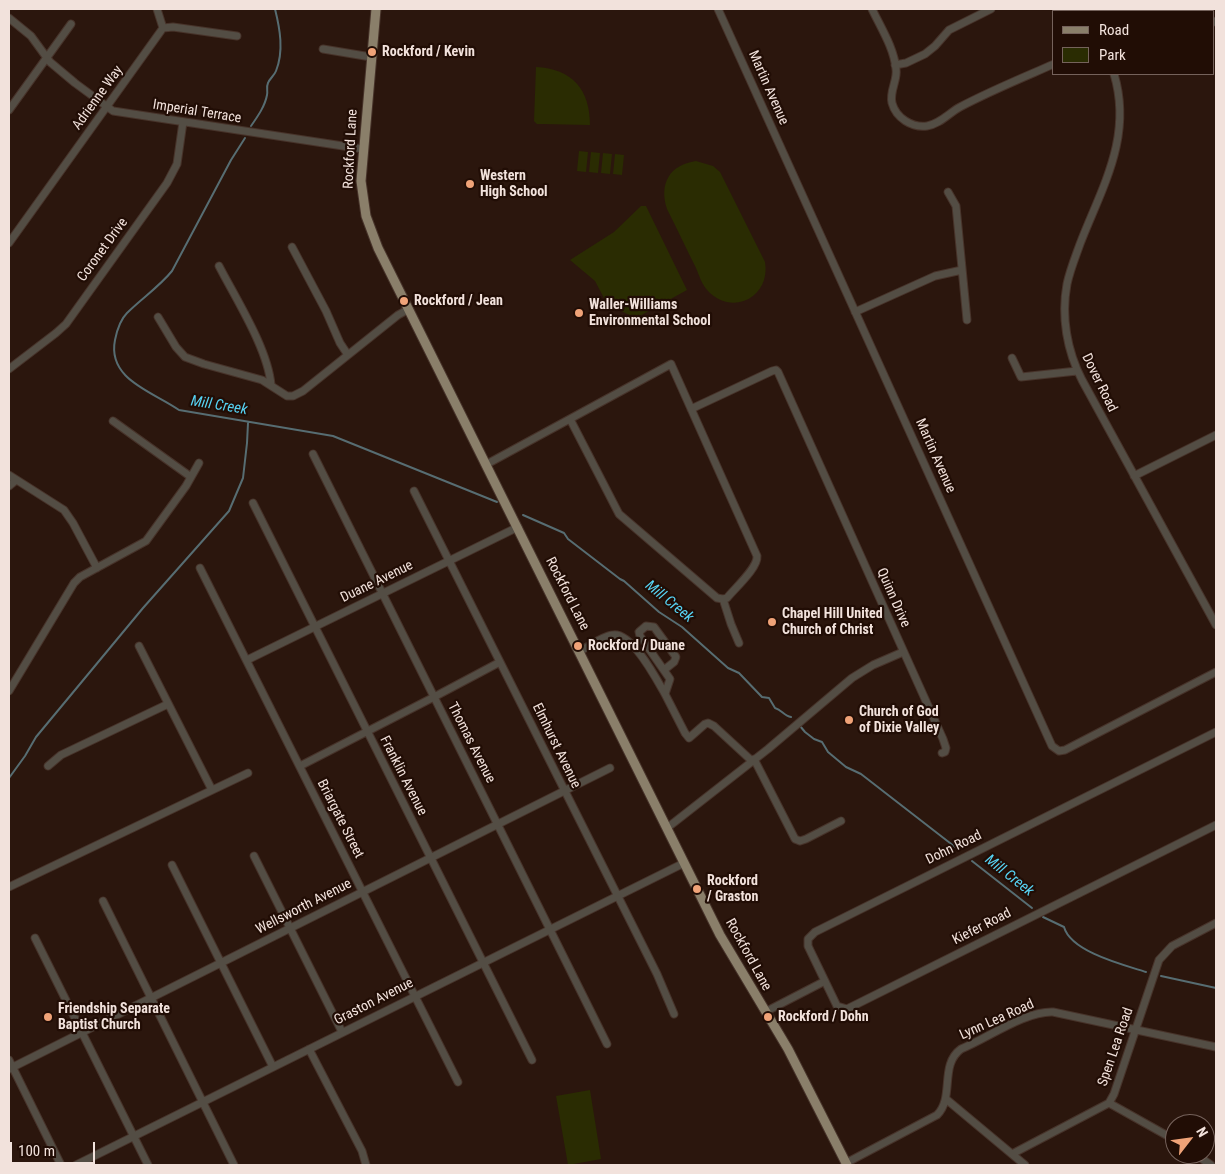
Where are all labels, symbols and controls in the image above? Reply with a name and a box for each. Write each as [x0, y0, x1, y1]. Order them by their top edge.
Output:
legend [1052, 10, 1215, 75]
text: Road [1099, 21, 1129, 39]
place label: Rockford / Kevin [382, 44, 475, 60]
marker: Rockford / Kevin [366, 46, 378, 58]
text: Park [1099, 46, 1126, 64]
street label: Martin Avenue [744, 48, 792, 128]
street label: Adrienne Way [69, 63, 127, 133]
street label: Imperial Terrace [152, 97, 242, 127]
street label: Rockford Lane [341, 109, 361, 189]
place label: Western High School [480, 168, 548, 200]
marker: Western High School [464, 178, 476, 190]
street label: Coronet Drive [74, 215, 132, 285]
place label: Rockford / Jean [414, 293, 503, 309]
marker: Rockford / Jean [398, 295, 410, 307]
place label: Waller-Williams Environmental School [589, 297, 711, 330]
marker: Waller-Williams Environmental School [573, 307, 585, 319]
street label: Dover Road [1078, 351, 1120, 415]
water label: Mill Creek [189, 393, 249, 419]
street label: Martin Avenue [911, 416, 959, 496]
street label: Rockford Lane [541, 555, 593, 633]
street label: Duane Avenue [338, 557, 416, 607]
street label: Quinn Drive [872, 566, 914, 630]
water label: Mill Creek [641, 577, 697, 627]
place label: Chapel Hill United Church of Christ [782, 606, 883, 638]
marker: Chapel Hill United Church of Christ [766, 616, 778, 628]
place label: Rockford / Duane [588, 638, 685, 654]
marker: Rockford / Duane [572, 640, 584, 652]
street label: Thomas Avenue [443, 700, 499, 786]
street label: Elmhurst Avenue [528, 701, 584, 791]
place label: Church of God of Dixie Valley [859, 704, 939, 736]
marker: Church of God of Dixie Valley [843, 714, 855, 726]
street label: Franklin Avenue [376, 733, 430, 819]
street label: Briargate Street [313, 777, 367, 861]
street label: Dohn Road [923, 827, 985, 869]
water label: Mill Creek [981, 851, 1037, 901]
place label: Rockford / Graston [707, 873, 758, 906]
street label: Wellsworth Avenue [253, 876, 355, 938]
marker: Rockford / Graston [691, 883, 703, 895]
street label: Kiefer Road [950, 905, 1014, 949]
street label: Rockford Lane [721, 916, 775, 994]
street label: Graston Avenue [332, 975, 416, 1029]
street label: Lynn Lea Road [957, 996, 1037, 1044]
place label: Friendship Separate Baptist Church [58, 1001, 170, 1034]
street label: Spen Lea Road [1095, 1006, 1137, 1088]
place label: Rockford / Dohn [778, 1009, 869, 1025]
marker: Friendship Separate Baptist Church [42, 1011, 54, 1023]
marker: Rockford / Dohn [762, 1011, 774, 1023]
north arrow [1165, 1114, 1215, 1164]
text: N [1193, 1124, 1211, 1140]
scale bar [12, 1132, 98, 1164]
text: 100 m [18, 1142, 55, 1160]

